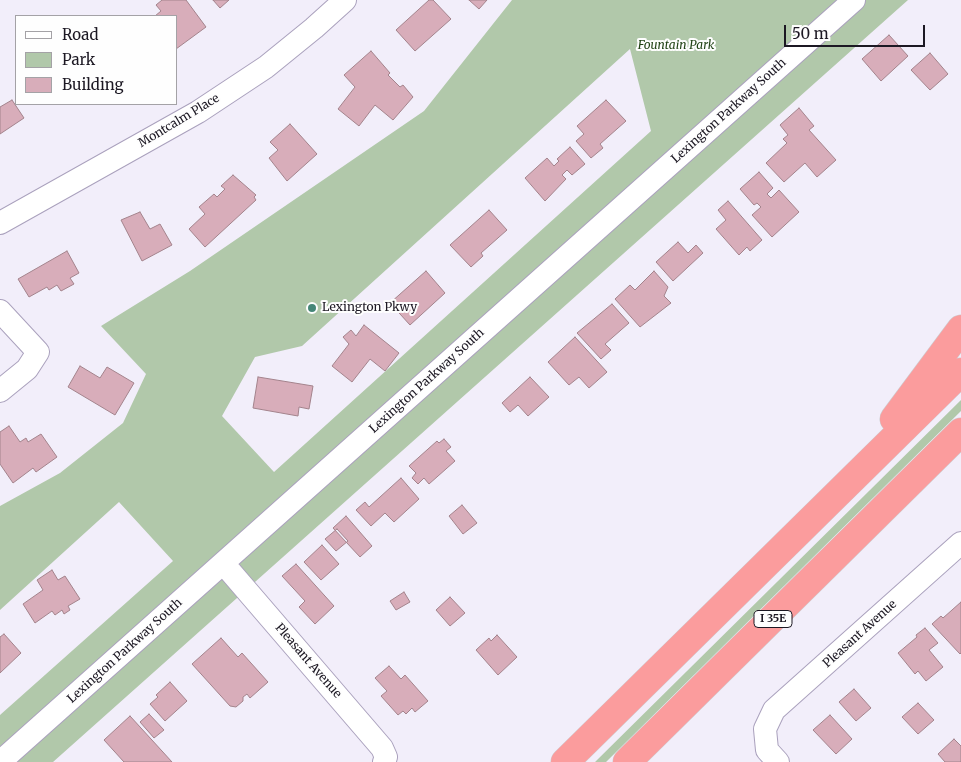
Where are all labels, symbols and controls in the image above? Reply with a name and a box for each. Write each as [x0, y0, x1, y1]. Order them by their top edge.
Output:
legend [15, 15, 178, 105]
scale bar [786, 15, 927, 47]
text: 50 m [792, 24, 829, 43]
text: Road [62, 25, 98, 44]
park label: Fountain Park [638, 39, 714, 53]
text: Park [62, 50, 95, 69]
street label: Lexington Parkway South [669, 56, 789, 166]
text: Building [62, 75, 124, 94]
street label: Montcalm Place [136, 91, 222, 151]
place label: Lexington Pkwy [322, 301, 417, 315]
marker: Lexington Pkwy [306, 302, 318, 314]
street label: Lexington Parkway South [367, 326, 487, 436]
street label: Lexington Parkway South [65, 596, 185, 706]
street label: Pleasant Avenue [820, 597, 900, 671]
road number: I 35E [754, 610, 792, 628]
street label: Pleasant Avenue [272, 621, 344, 701]

